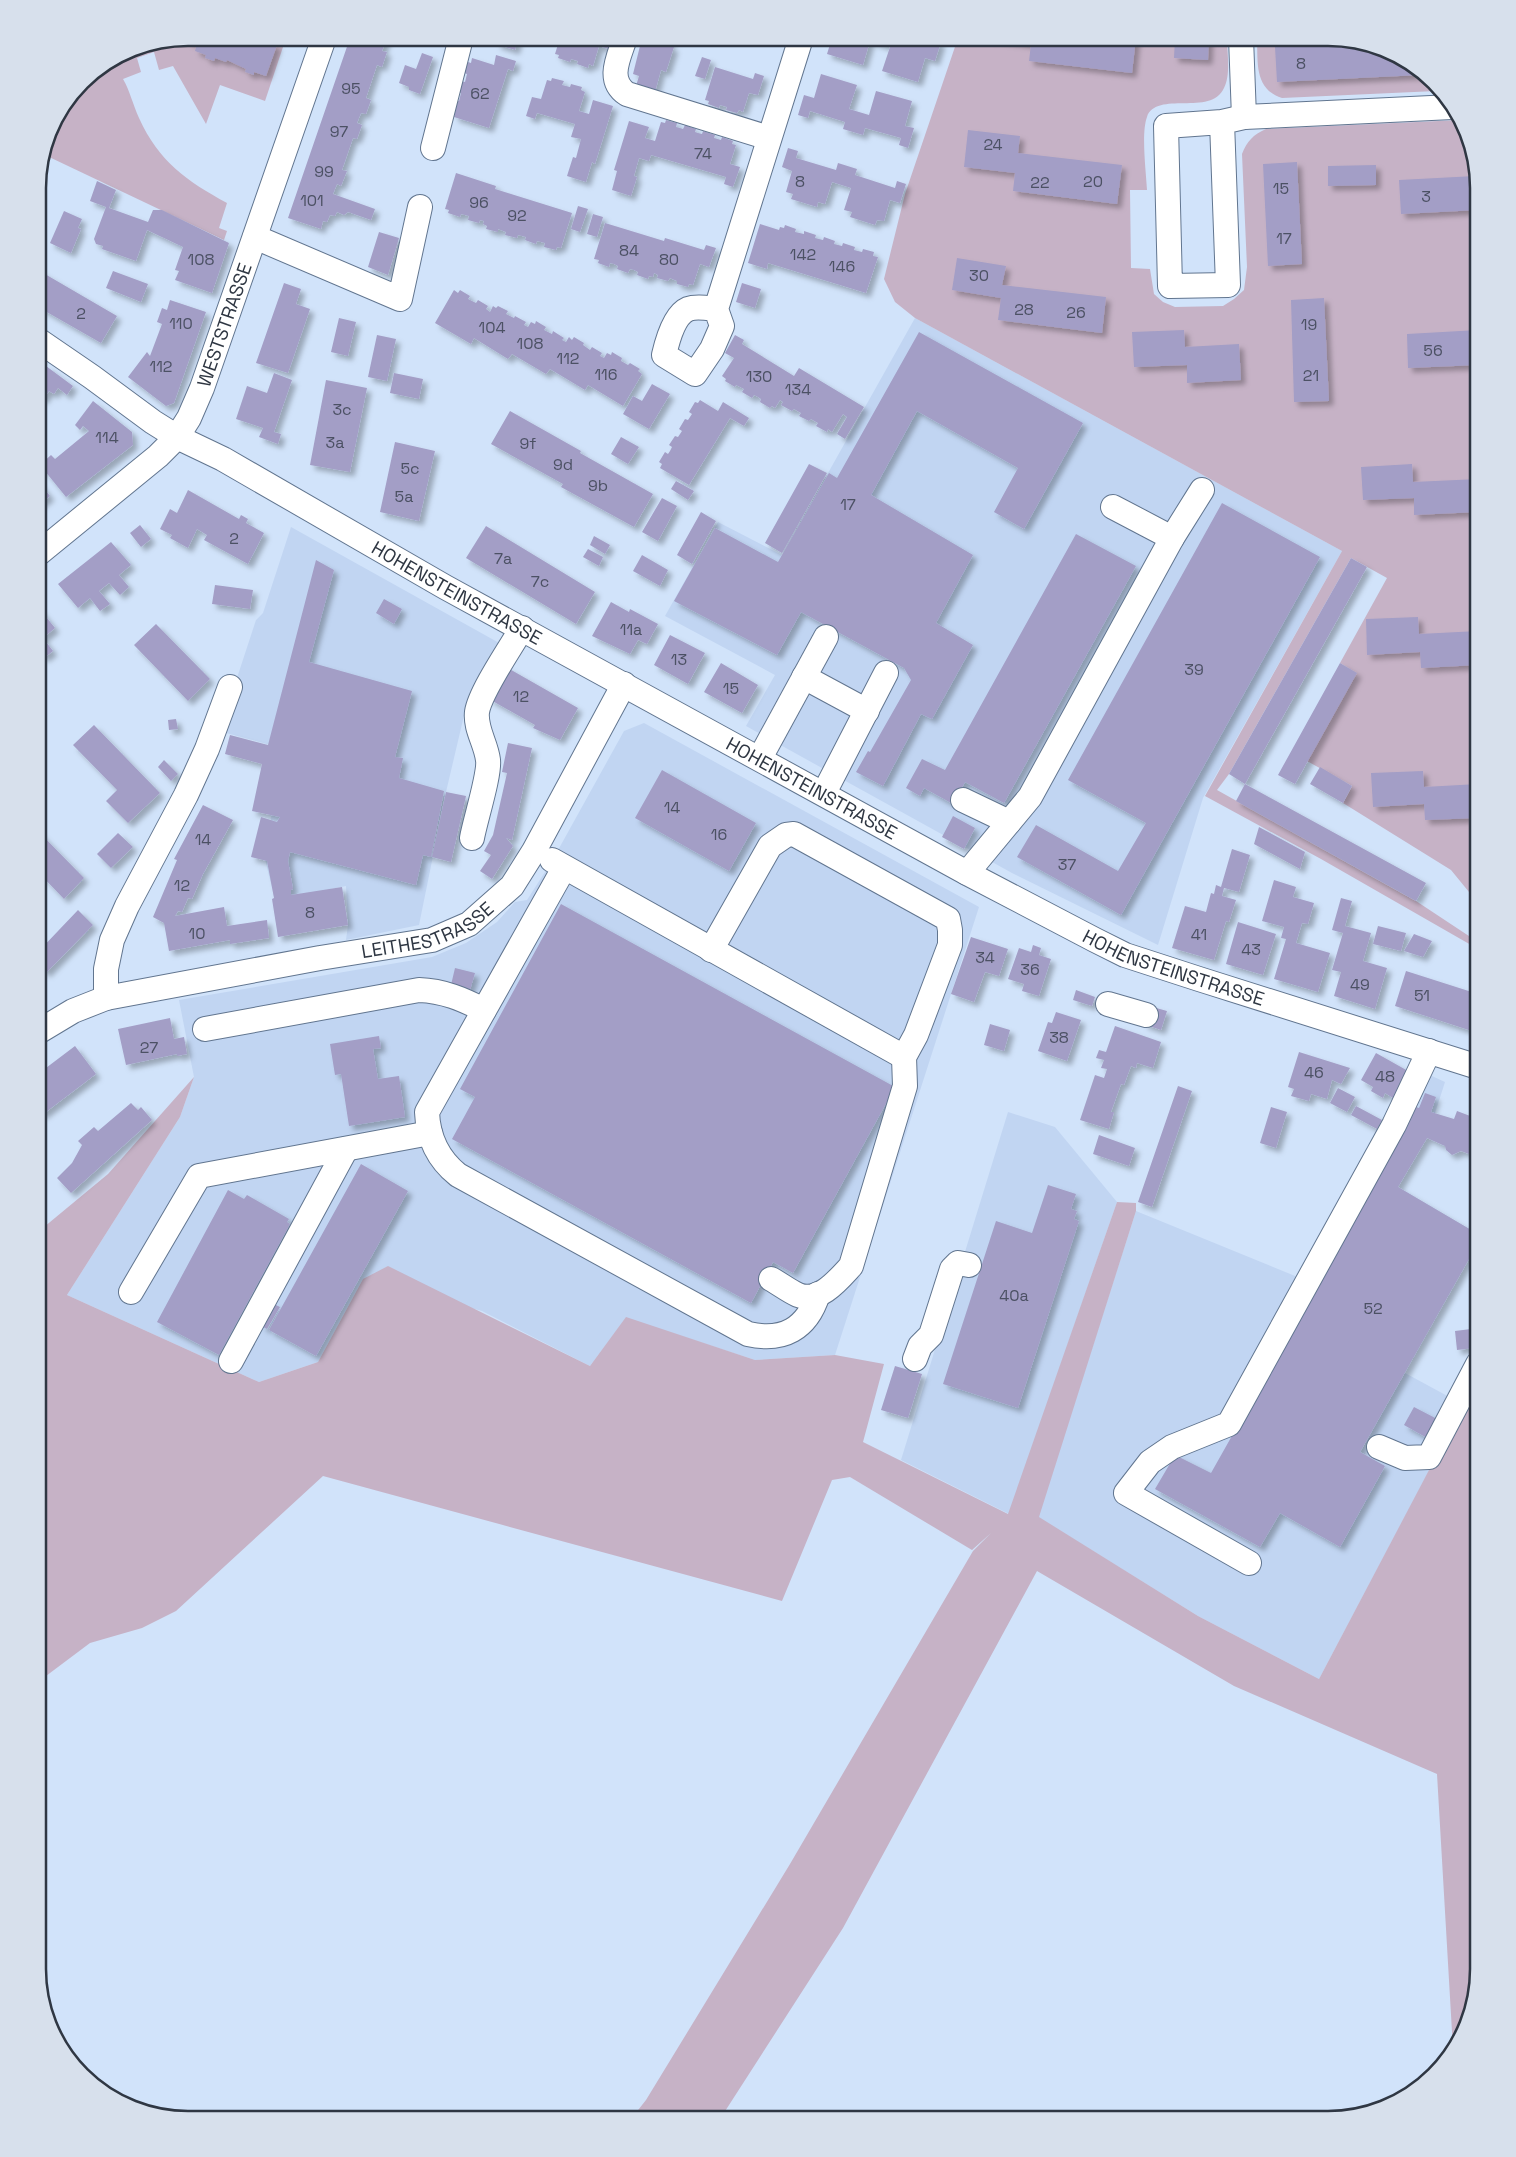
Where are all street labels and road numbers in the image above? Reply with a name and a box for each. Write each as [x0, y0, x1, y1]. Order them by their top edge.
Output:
street label: WESTSTRASSE [191, 260, 258, 390]
street label: HOHENSTEINSTRASSE [367, 535, 546, 651]
street label: HOHENSTEINSTRASSE [722, 731, 901, 845]
street label: LEITHESTRASSE [359, 896, 499, 964]
street label: HOHENSTEINSTRASSE [1078, 924, 1267, 1012]

